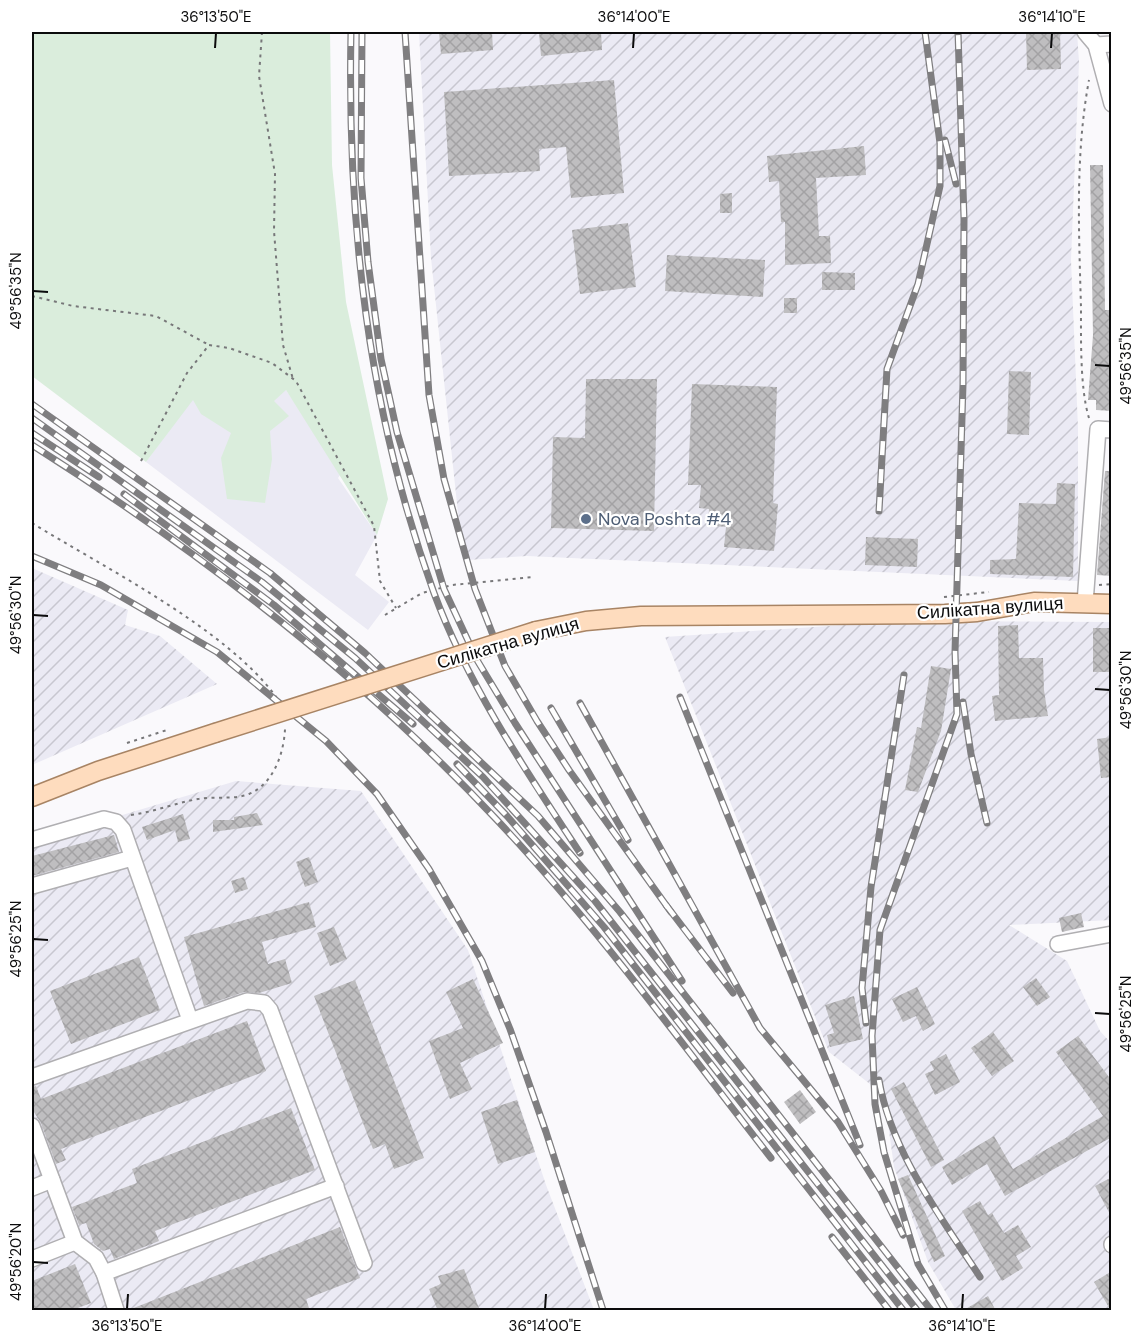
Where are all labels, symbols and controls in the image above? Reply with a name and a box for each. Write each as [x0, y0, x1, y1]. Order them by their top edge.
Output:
text: 36°13'50"E [180, 7, 252, 27]
text: 36°14'00"E [598, 7, 670, 27]
text: 36°14'10"E [1018, 7, 1086, 27]
text: 49°56'35"N [6, 252, 26, 330]
text: 49°56'35"N [1116, 327, 1136, 405]
place label: Nova Poshta #4 [598, 507, 731, 531]
marker: Nova Poshta #4 [579, 512, 593, 526]
text: 49°56'30"N [6, 576, 26, 654]
street label: Силікатна вулиця [916, 591, 1064, 625]
street label: Силікатна вулиця [434, 611, 582, 675]
text: 49°56'30"N [1116, 651, 1136, 729]
text: 49°56'25"N [6, 901, 26, 977]
text: 49°56'25"N [1116, 976, 1136, 1052]
text: 49°56'20"N [6, 1223, 26, 1301]
text: 36°13'50"E [91, 1316, 163, 1336]
text: 36°14'00"E [509, 1316, 581, 1336]
text: 36°14'10"E [928, 1316, 996, 1336]

